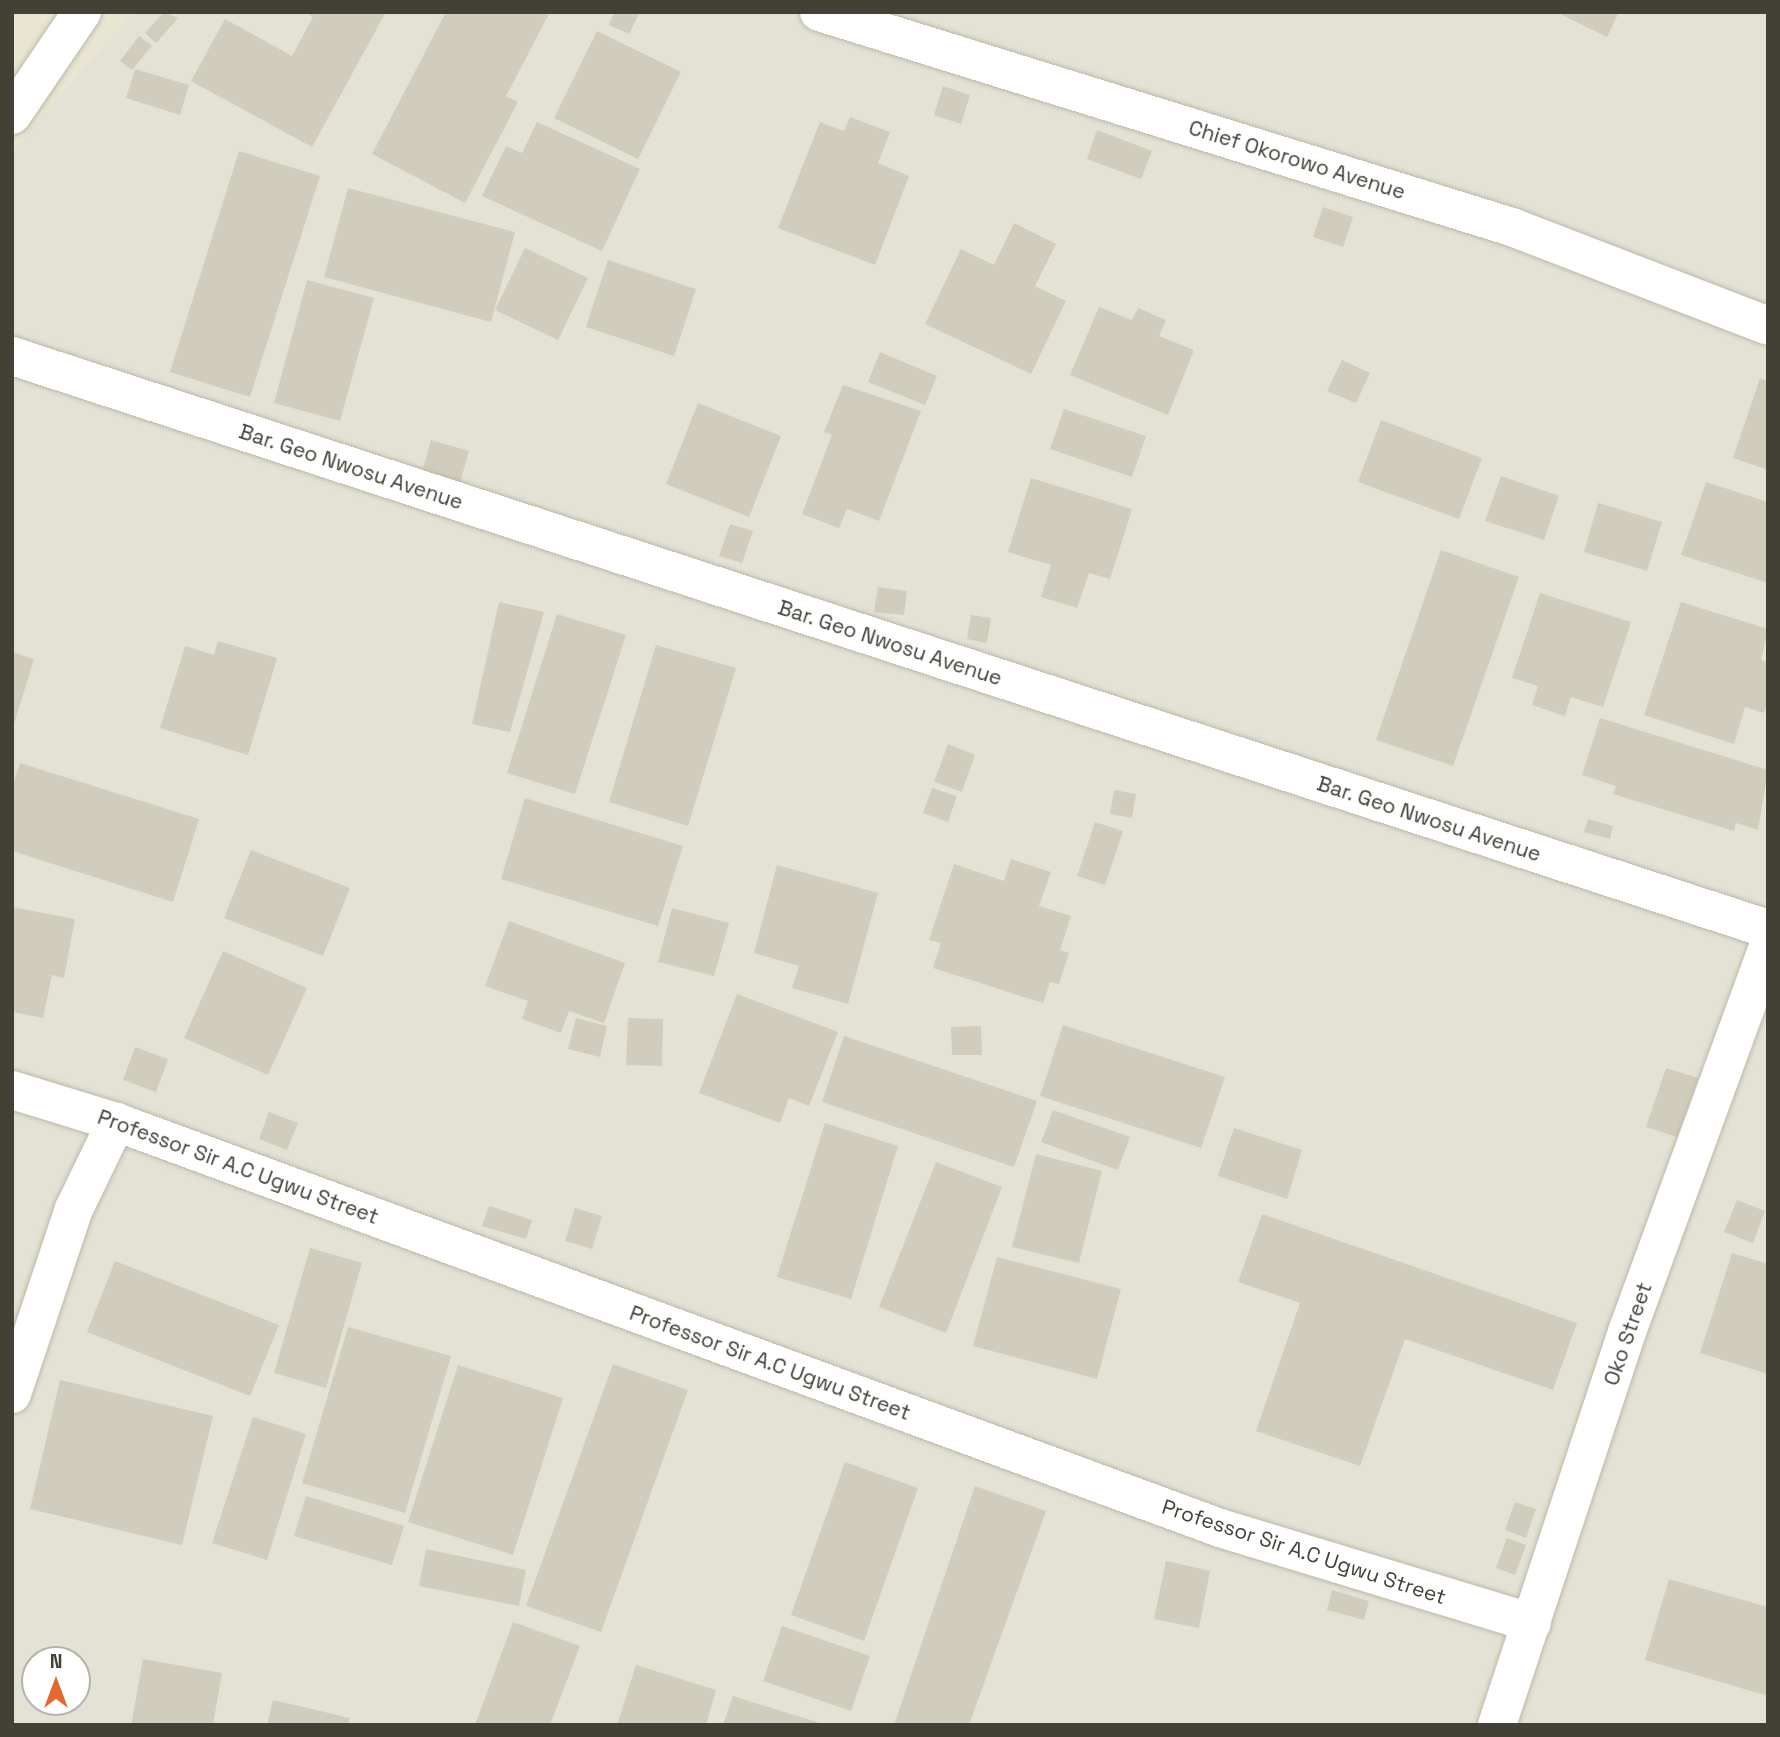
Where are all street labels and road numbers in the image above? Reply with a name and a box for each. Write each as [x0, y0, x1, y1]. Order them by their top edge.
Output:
street label: Chief Okorowo Avenue [1186, 115, 1408, 205]
street label: Bar. Geo Nwosu Avenue [235, 419, 467, 515]
street label: Bar. Geo Nwosu Avenue [774, 595, 1006, 691]
street label: Bar. Geo Nwosu Avenue [1313, 771, 1545, 867]
street label: Professor Sir A.C Ugwu Street [94, 1104, 382, 1230]
street label: Oko Street [1599, 1279, 1657, 1389]
street label: Professor Sir A.C Ugwu Street [626, 1300, 914, 1426]
street label: Professor Sir A.C Ugwu Street [1159, 1494, 1449, 1610]

